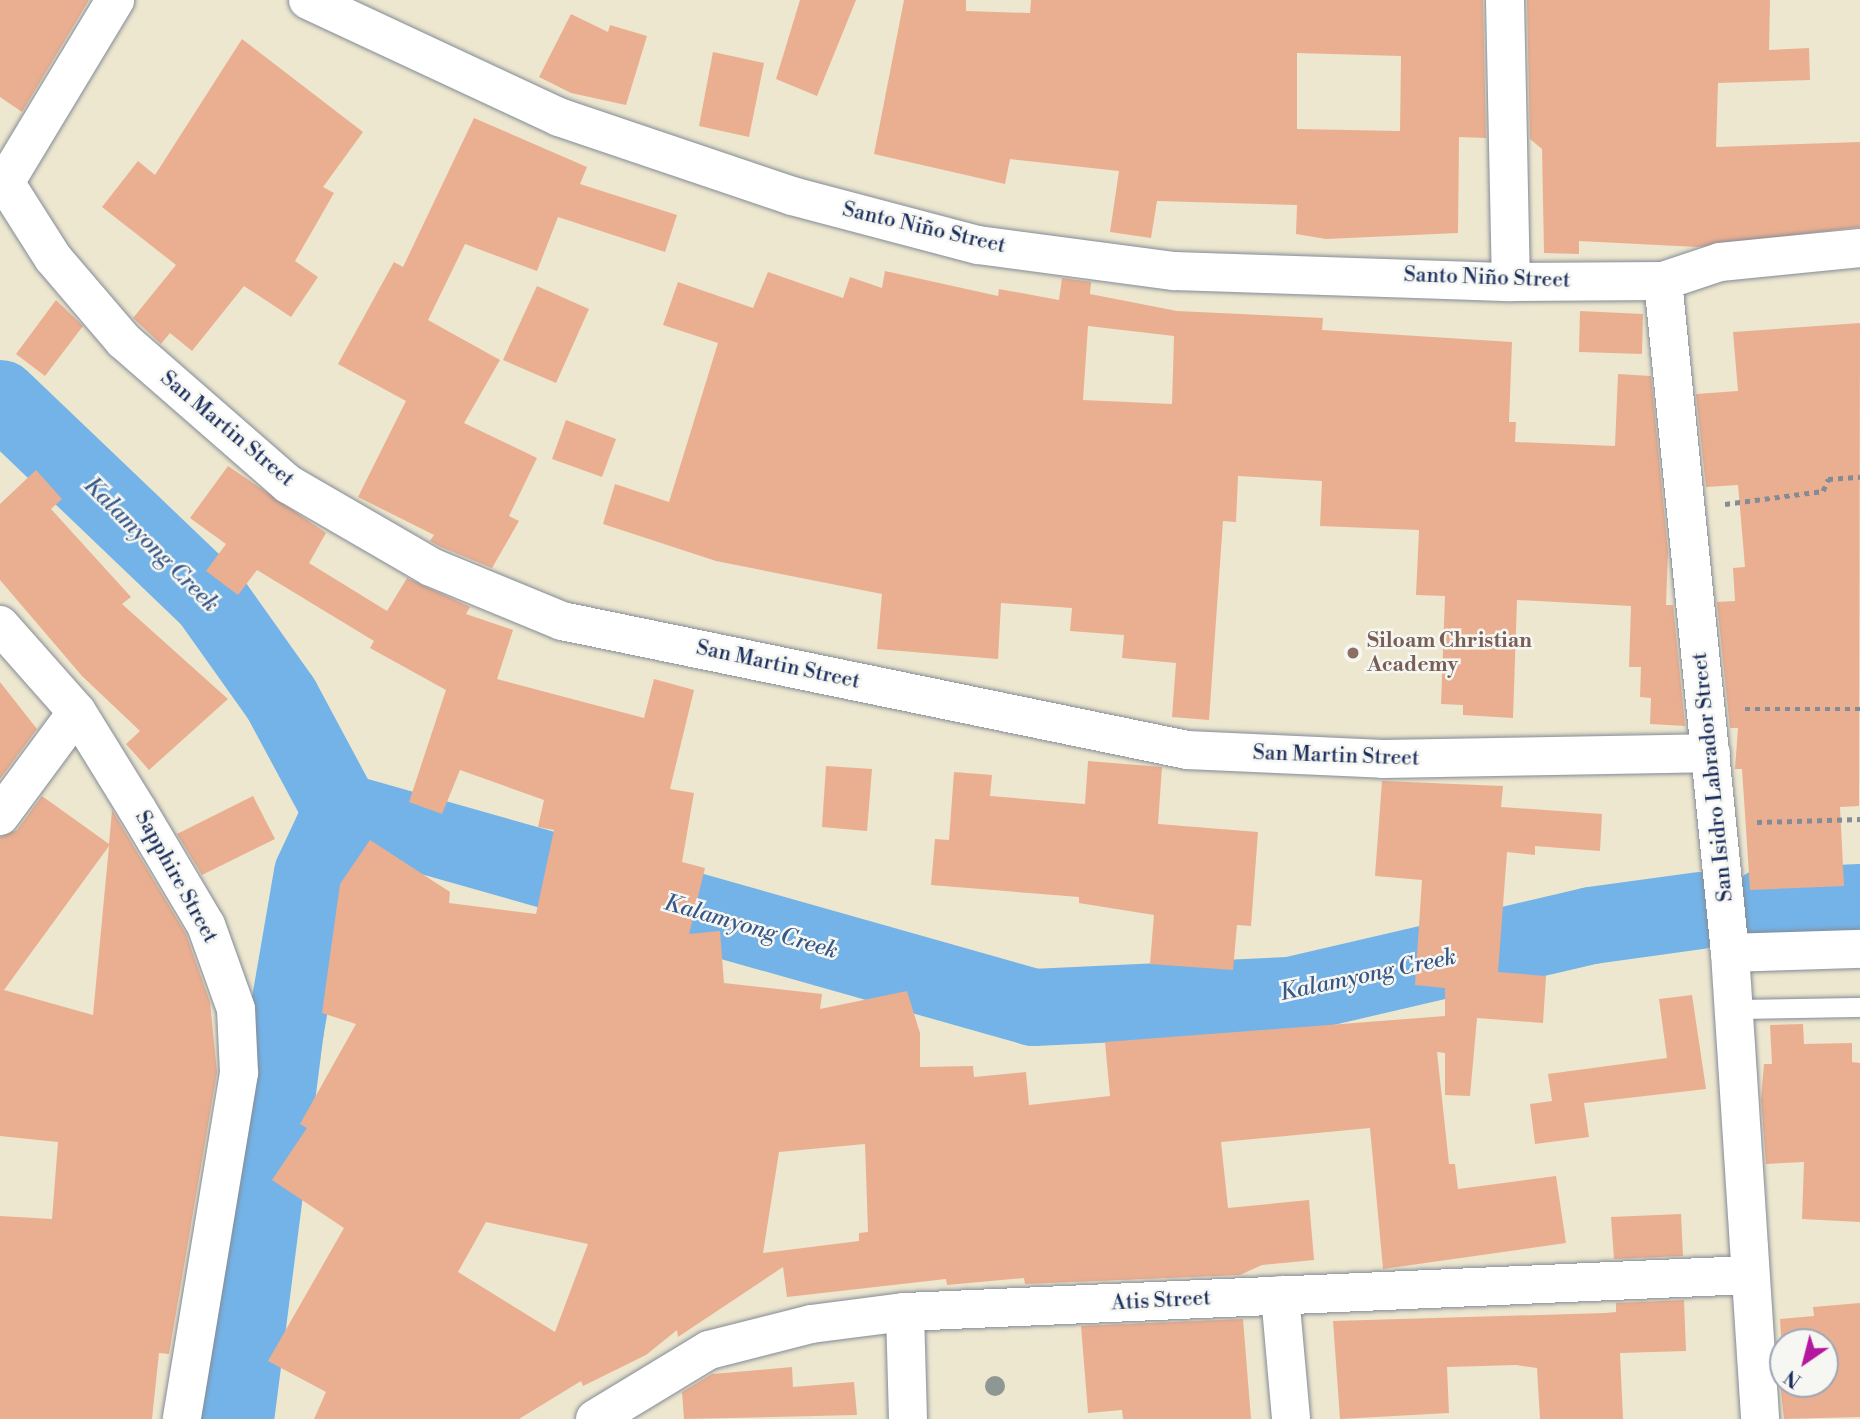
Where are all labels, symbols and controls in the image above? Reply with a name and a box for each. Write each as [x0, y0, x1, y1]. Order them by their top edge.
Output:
street label: Santo Niño Street [840, 197, 1008, 259]
street label: Santo Niño Street [1403, 262, 1571, 294]
street label: San Martin Street [155, 366, 299, 492]
water label: Kalamyong Creek [78, 472, 224, 618]
place label: Siloam Christian Academy [1367, 628, 1532, 678]
street label: San Martin Street [694, 635, 862, 695]
marker: Siloam Christian Academy [1345, 645, 1361, 661]
street label: San Isidro Labrador Street [1687, 651, 1739, 903]
street label: San Martin Street [1252, 741, 1420, 771]
street label: Sapphire Street [129, 806, 223, 948]
water label: Kalamyong Creek [661, 889, 841, 965]
water label: Kalamyong Creek [1277, 943, 1459, 1007]
street label: Atis Street [1111, 1286, 1211, 1316]
north arrow [1769, 1328, 1839, 1398]
text: N [1780, 1364, 1806, 1393]

